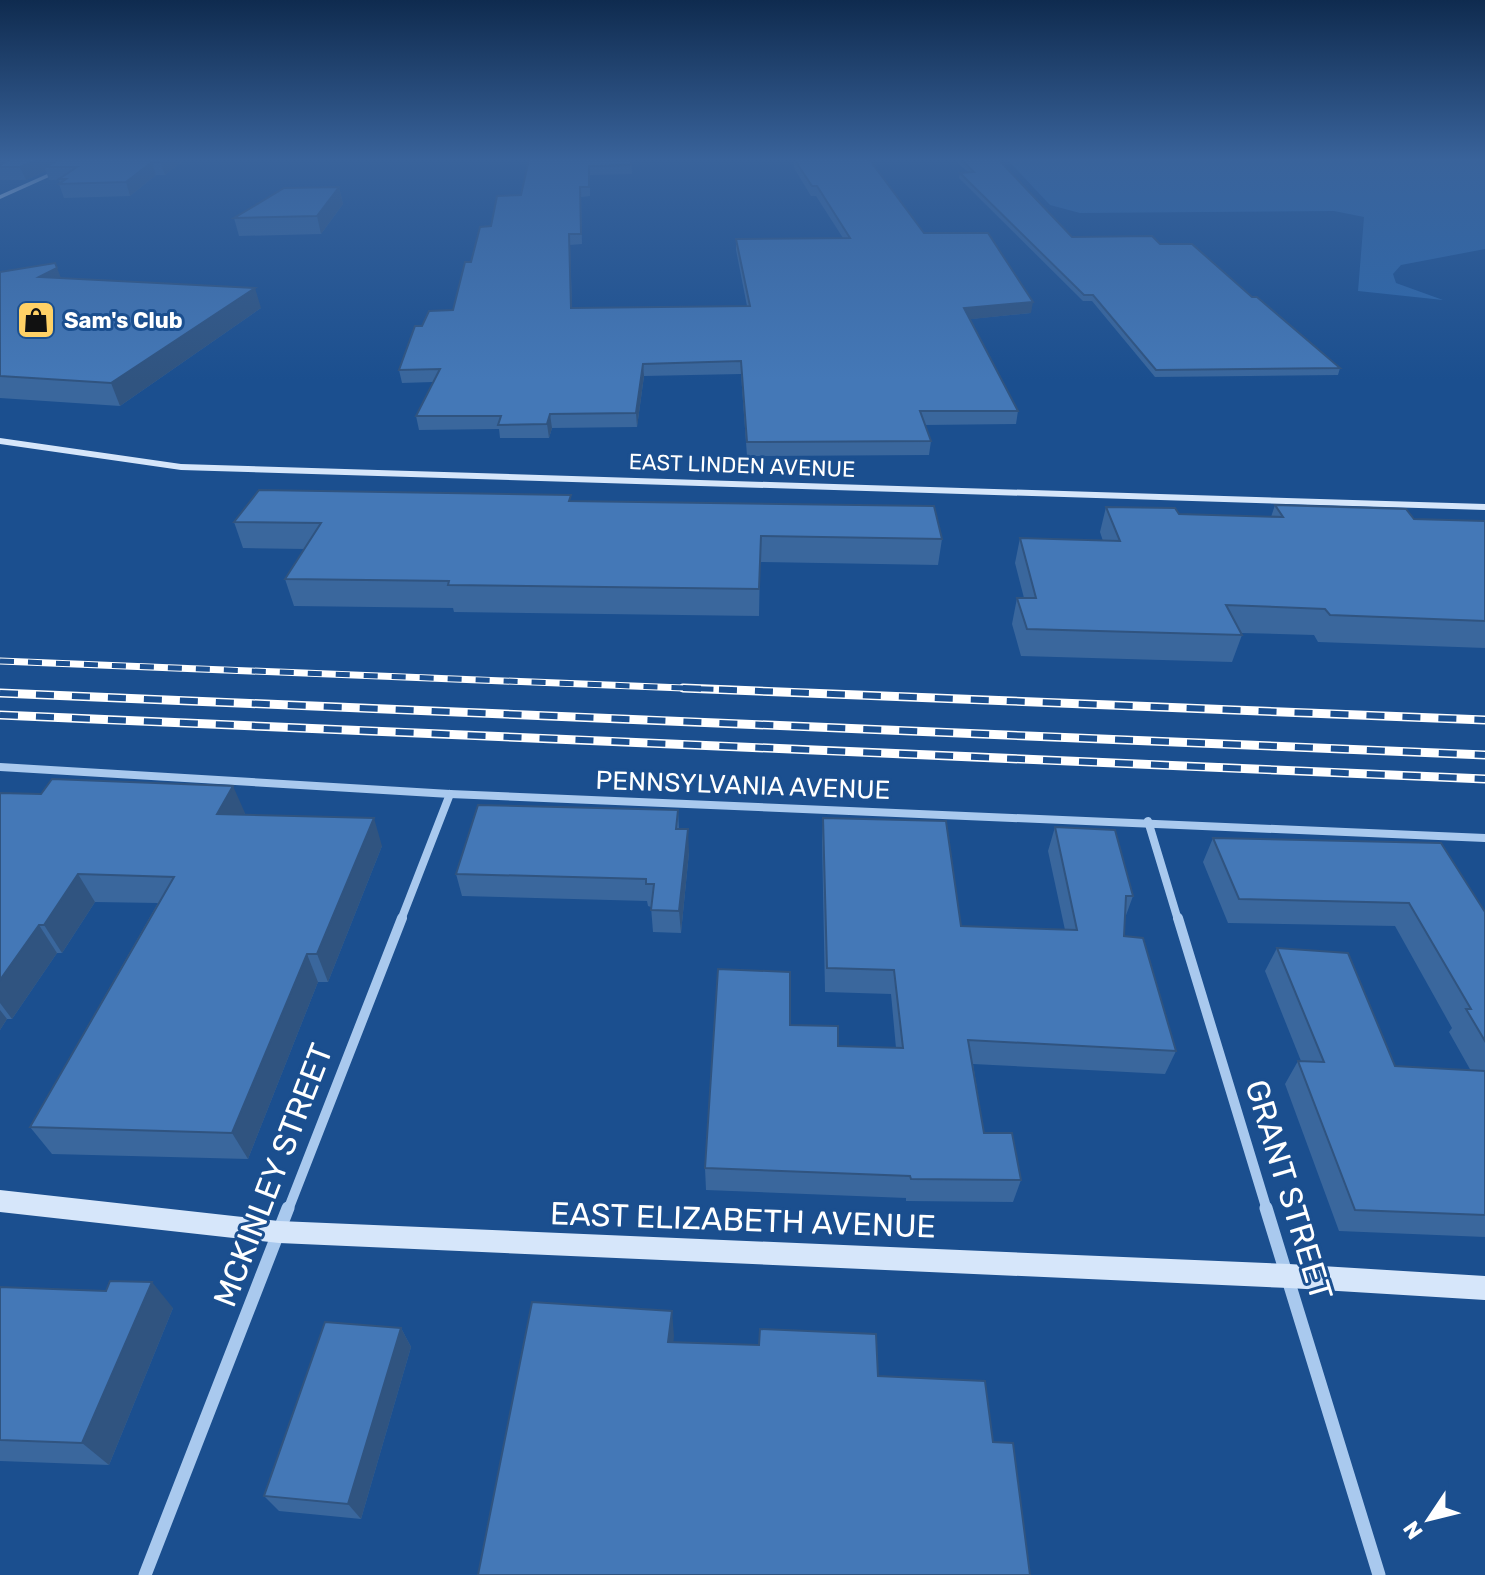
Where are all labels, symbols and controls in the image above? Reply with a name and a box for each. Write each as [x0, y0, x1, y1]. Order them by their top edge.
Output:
shop icon: Sam's Club [15, 299, 57, 341]
place label: Sam's Club [64, 307, 183, 334]
street label: EAST LINDEN AVENUE [628, 448, 856, 483]
street label: PENNSYLVANIA AVENUE [595, 765, 891, 806]
street label: MCKINLEY STREET [205, 1038, 341, 1312]
street label: GRANT STREET [1237, 1075, 1341, 1305]
street label: EAST ELIZABETH AVENUE [549, 1194, 937, 1246]
north arrow [1389, 1479, 1469, 1559]
text: N [1397, 1516, 1429, 1544]

